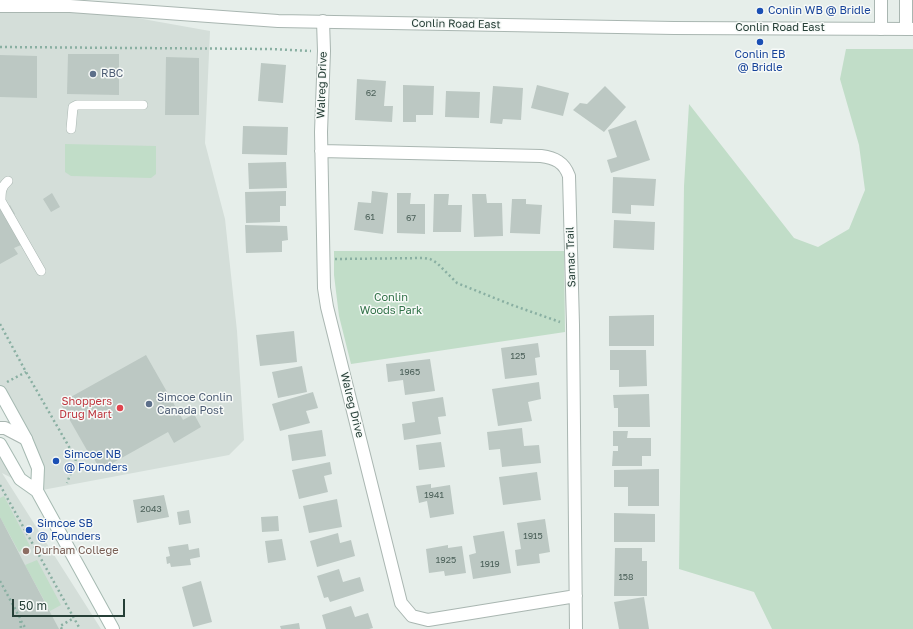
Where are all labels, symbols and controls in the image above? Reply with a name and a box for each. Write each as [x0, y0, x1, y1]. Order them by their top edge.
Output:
place label: Conlin WB @ Bridle [768, 4, 871, 18]
marker: Conlin WB @ Bridle [755, 6, 765, 16]
street label: Conlin Road East [411, 17, 501, 31]
street label: Conlin Road East [735, 21, 825, 35]
marker: Conlin EB @ Bridle [755, 37, 765, 47]
place label: Conlin EB @ Bridle [735, 48, 785, 74]
street label: Walreg Drive [314, 51, 330, 119]
place label: RBC [101, 67, 123, 81]
marker: RBC [88, 69, 98, 79]
house number: 62 [366, 88, 376, 98]
house number: 61 [365, 212, 375, 222]
house number: 67 [406, 213, 416, 223]
street label: Samac Trail [563, 226, 579, 288]
park label: Conlin Woods Park [360, 291, 422, 317]
house number: 125 [511, 351, 525, 361]
house number: 1965 [400, 367, 420, 377]
street label: Walreg Drive [337, 371, 367, 439]
place label: Simcoe Conlin Canada Post [157, 391, 233, 417]
place label: Shoppers Drug Mart [59, 395, 112, 421]
marker: Simcoe Conlin Canada Post [144, 399, 154, 409]
marker: Shoppers Drug Mart [115, 403, 125, 413]
place label: Simcoe NB @ Founders [64, 448, 128, 474]
marker: Simcoe NB @ Founders [51, 456, 61, 466]
house number: 1941 [424, 490, 444, 500]
house number: 2043 [140, 504, 162, 514]
place label: Simcoe SB @ Founders [37, 517, 101, 543]
marker: Simcoe SB @ Founders [24, 525, 34, 535]
house number: 1915 [523, 531, 543, 541]
place label: Durham College [34, 544, 119, 558]
marker: Durham College [21, 546, 31, 556]
house number: 1925 [436, 555, 456, 565]
house number: 1919 [480, 559, 500, 569]
house number: 158 [618, 572, 634, 582]
scale bar [14, 591, 127, 617]
text: 50 m [19, 598, 47, 613]

